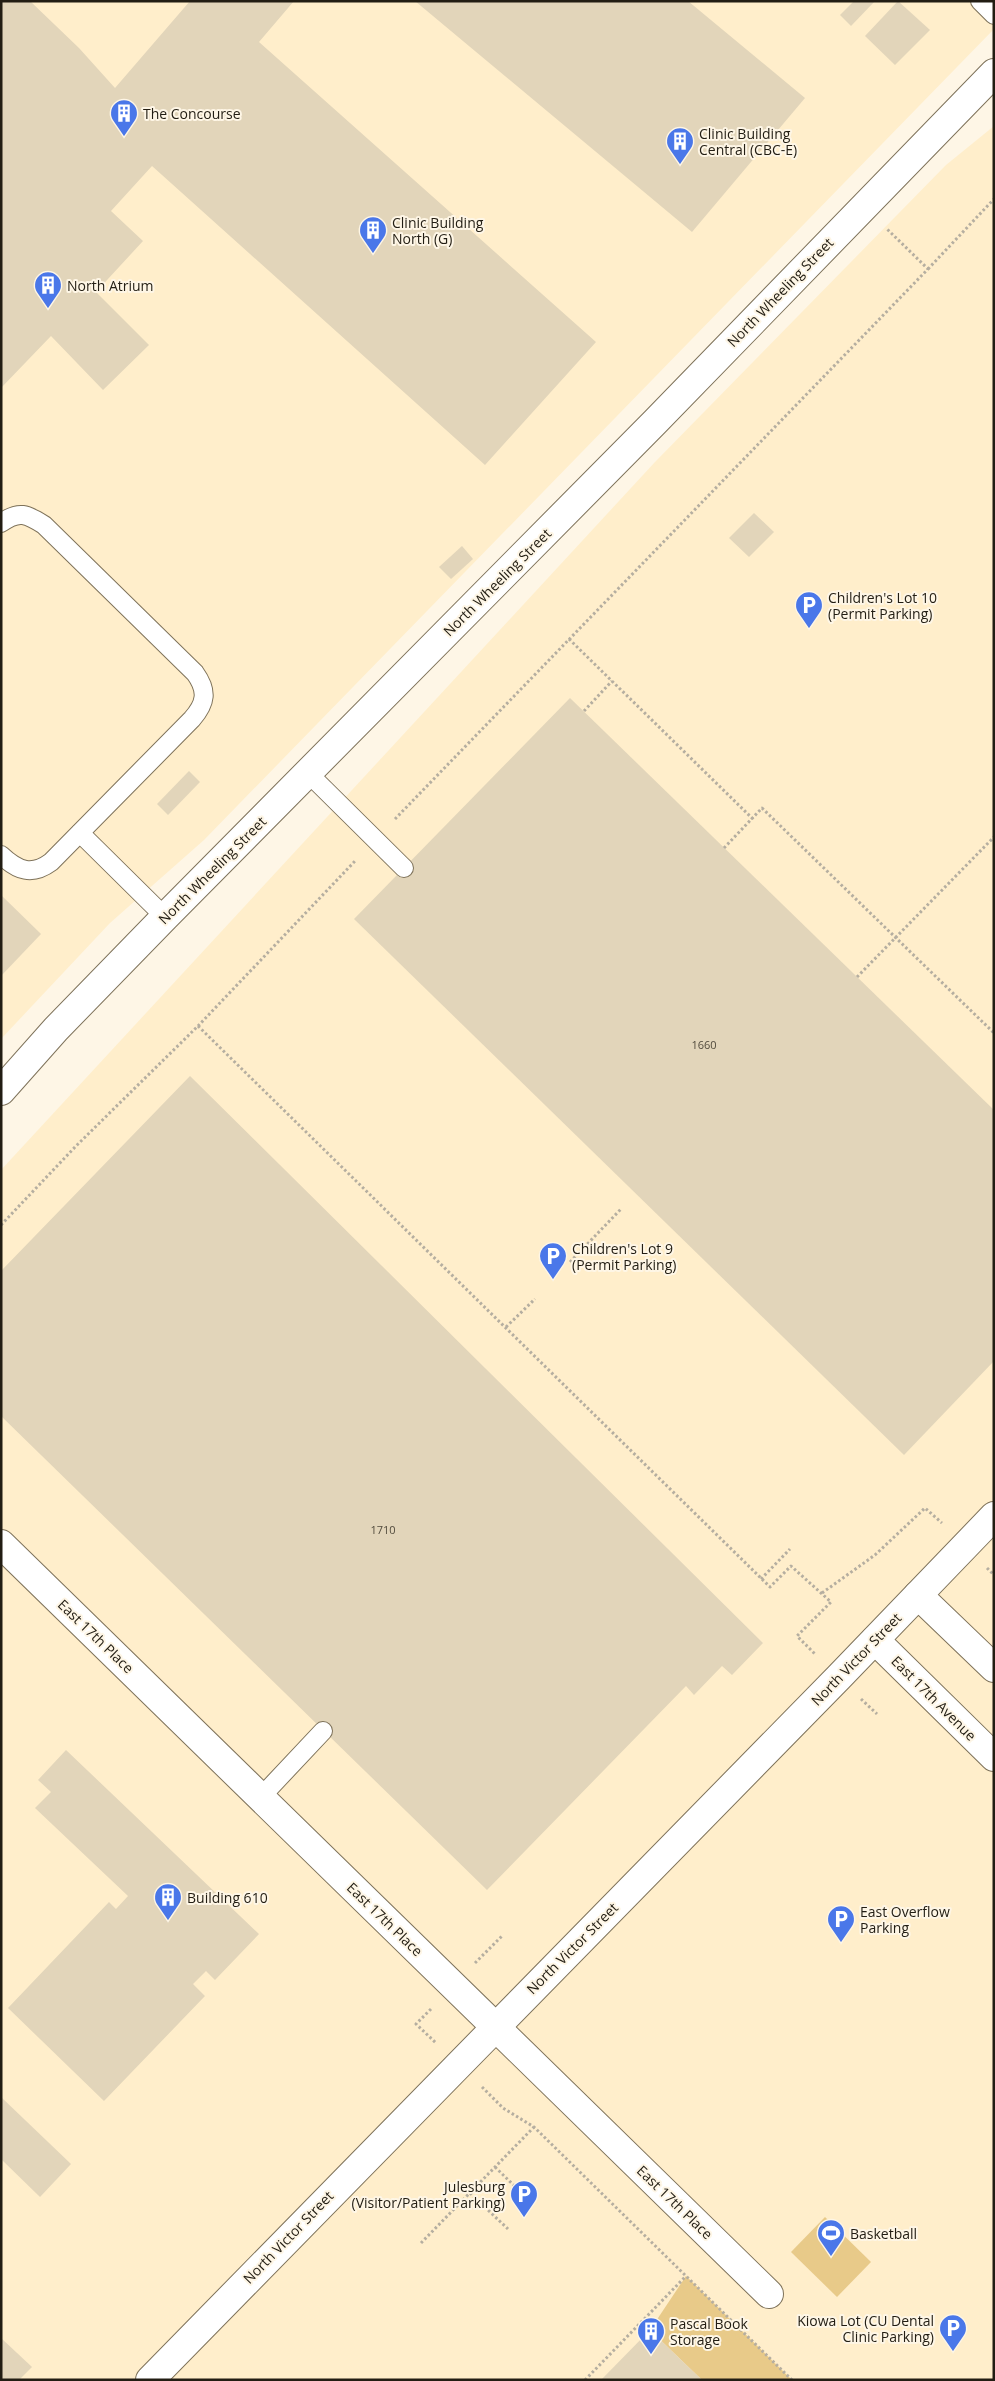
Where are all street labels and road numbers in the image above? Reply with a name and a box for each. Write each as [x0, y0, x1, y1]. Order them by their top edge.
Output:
street label: North Wheeling Street [723, 233, 837, 351]
street label: North Wheeling Street [439, 524, 555, 640]
street label: North Wheeling Street [154, 812, 270, 928]
street label: East 17th Place [54, 1595, 138, 1677]
street label: North Victor Street [807, 1608, 905, 1710]
street label: East 17th Avenue [887, 1651, 981, 1745]
street label: East 17th Place [343, 1878, 427, 1960]
street label: North Victor Street [522, 1898, 622, 1998]
street label: East 17th Place [633, 2161, 717, 2243]
street label: North Victor Street [239, 2186, 337, 2288]

